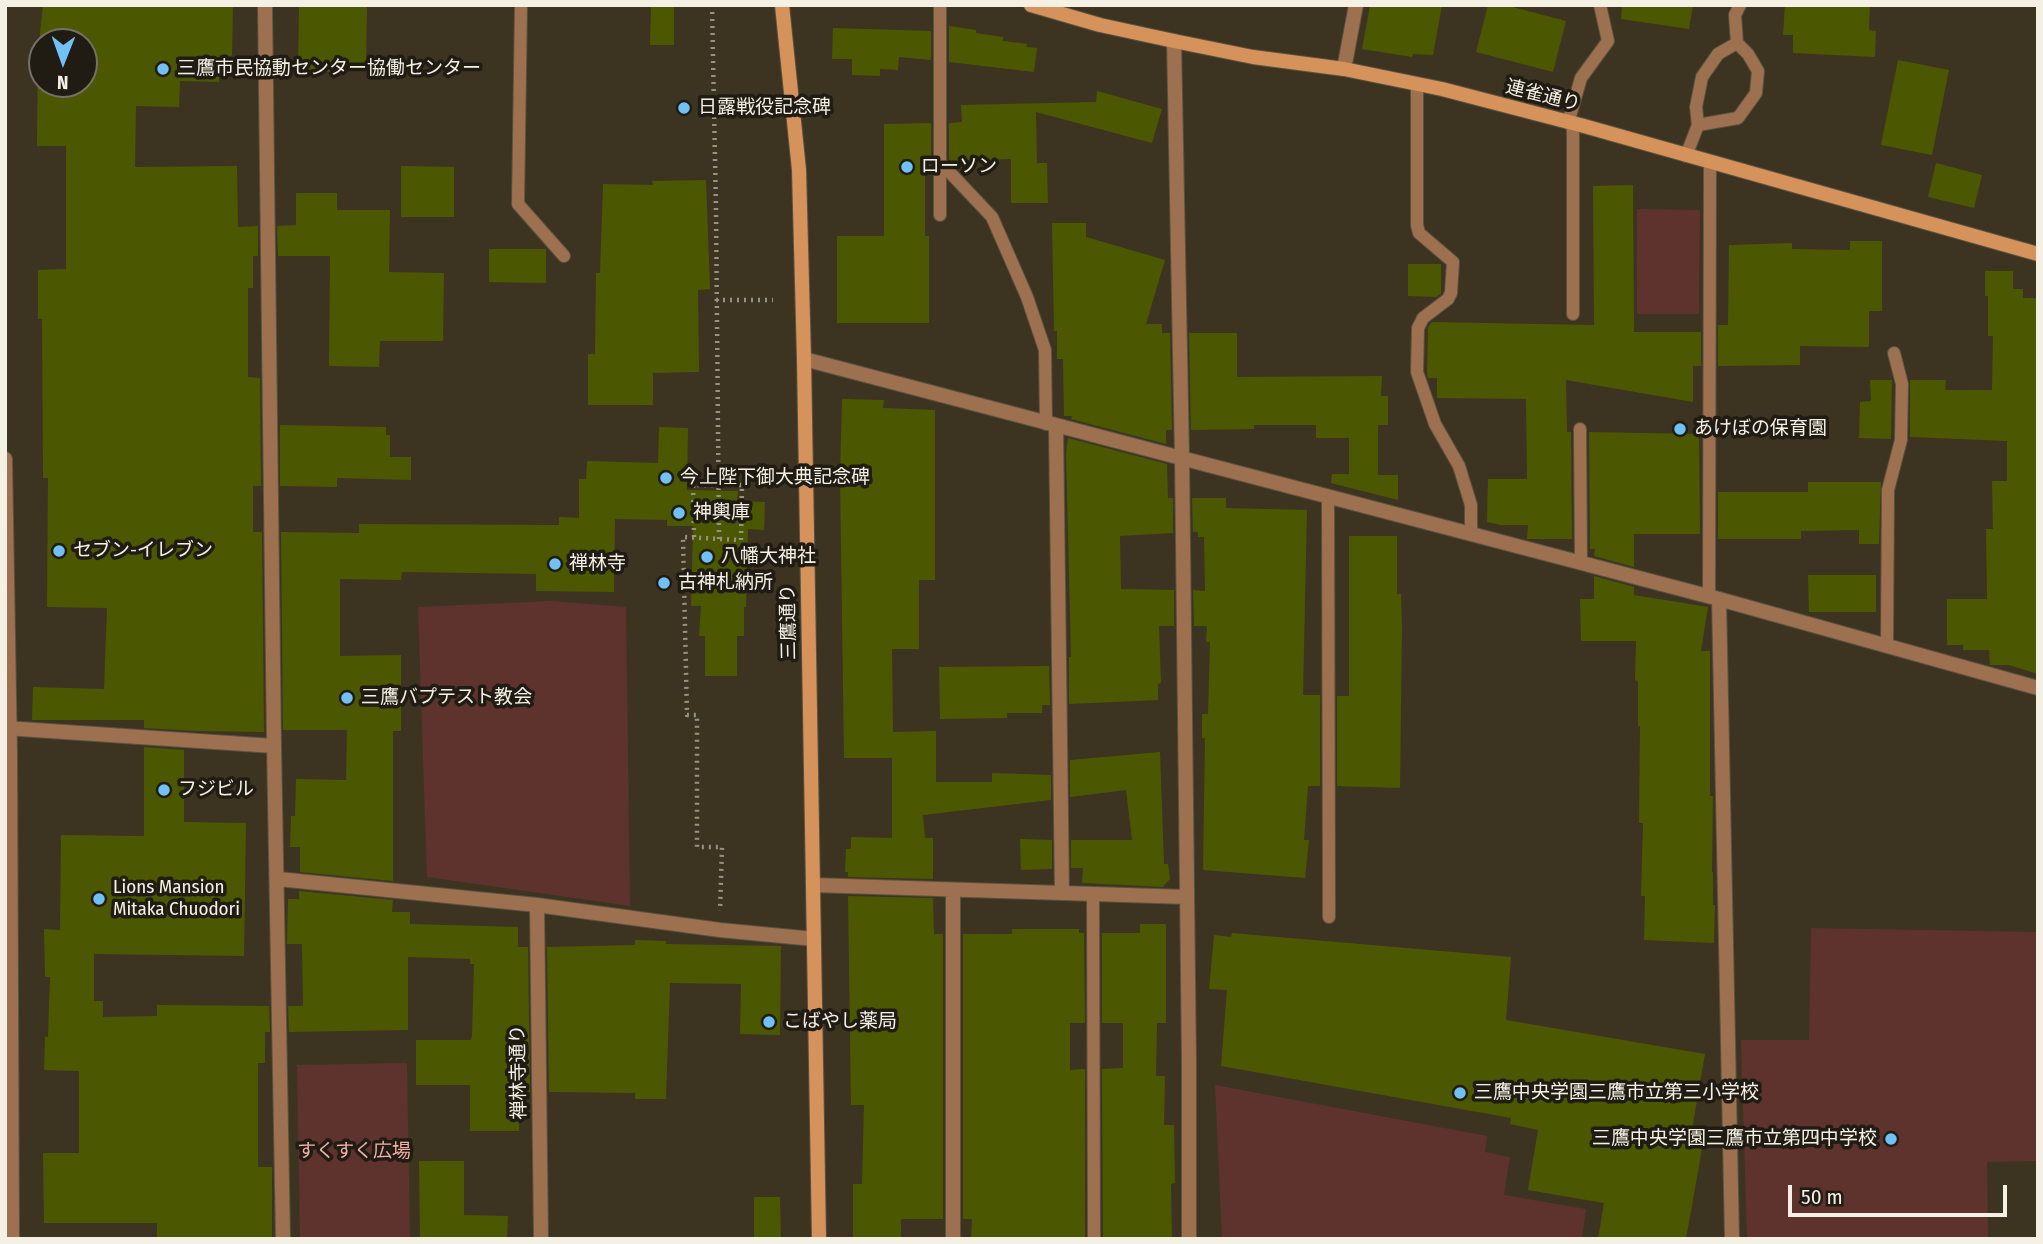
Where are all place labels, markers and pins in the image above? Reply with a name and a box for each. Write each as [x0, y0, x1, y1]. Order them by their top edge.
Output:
place label: 三鷹市民協動センター協働センター [177, 58, 481, 80]
marker: 三鷹市民協動センター協働センター [155, 61, 171, 77]
place label: 日露戦役記念碑 [698, 97, 831, 119]
marker: 日露戦役記念碑 [676, 100, 692, 116]
place label: ローソン [921, 156, 997, 178]
marker: ローソン [899, 159, 915, 175]
place label: あけぼの保育園 [1694, 418, 1827, 440]
marker: あけぼの保育園 [1672, 421, 1688, 437]
place label: 今上陛下御大典記念碑 [680, 467, 870, 489]
marker: 今上陛下御大典記念碑 [658, 470, 674, 486]
place label: 神輿庫 [693, 502, 750, 524]
marker: 神輿庫 [671, 505, 687, 521]
place label: セブン-イレブン [73, 540, 213, 562]
marker: セブン-イレブン [51, 543, 67, 559]
place label: 八幡大神社 [721, 546, 816, 568]
marker: 八幡大神社 [699, 549, 715, 565]
place label: 禅林寺 [569, 553, 626, 575]
marker: 禅林寺 [547, 556, 563, 572]
place label: 古神札納所 [678, 572, 773, 594]
marker: 古神札納所 [656, 575, 672, 591]
place label: 三鷹バプテスト教会 [361, 687, 532, 709]
marker: 三鷹バプテスト教会 [339, 690, 355, 706]
place label: フジビル [178, 779, 254, 801]
marker: フジビル [156, 782, 172, 798]
place label: Lions Mansion Mitaka Chuodori [113, 877, 240, 921]
marker: Lions Mansion Mitaka Chuodori [91, 891, 107, 907]
place label: こばやし薬局 [783, 1011, 897, 1033]
marker: こばやし薬局 [761, 1014, 777, 1030]
place label: 三鷹中央学園三鷹市立第三小学校 [1474, 1082, 1759, 1104]
marker: 三鷹中央学園三鷹市立第三小学校 [1452, 1085, 1468, 1101]
place label: 三鷹中央学園三鷹市立第四中学校 [1592, 1128, 1877, 1150]
marker: 三鷹中央学園三鷹市立第四中学校 [1883, 1131, 1899, 1147]

